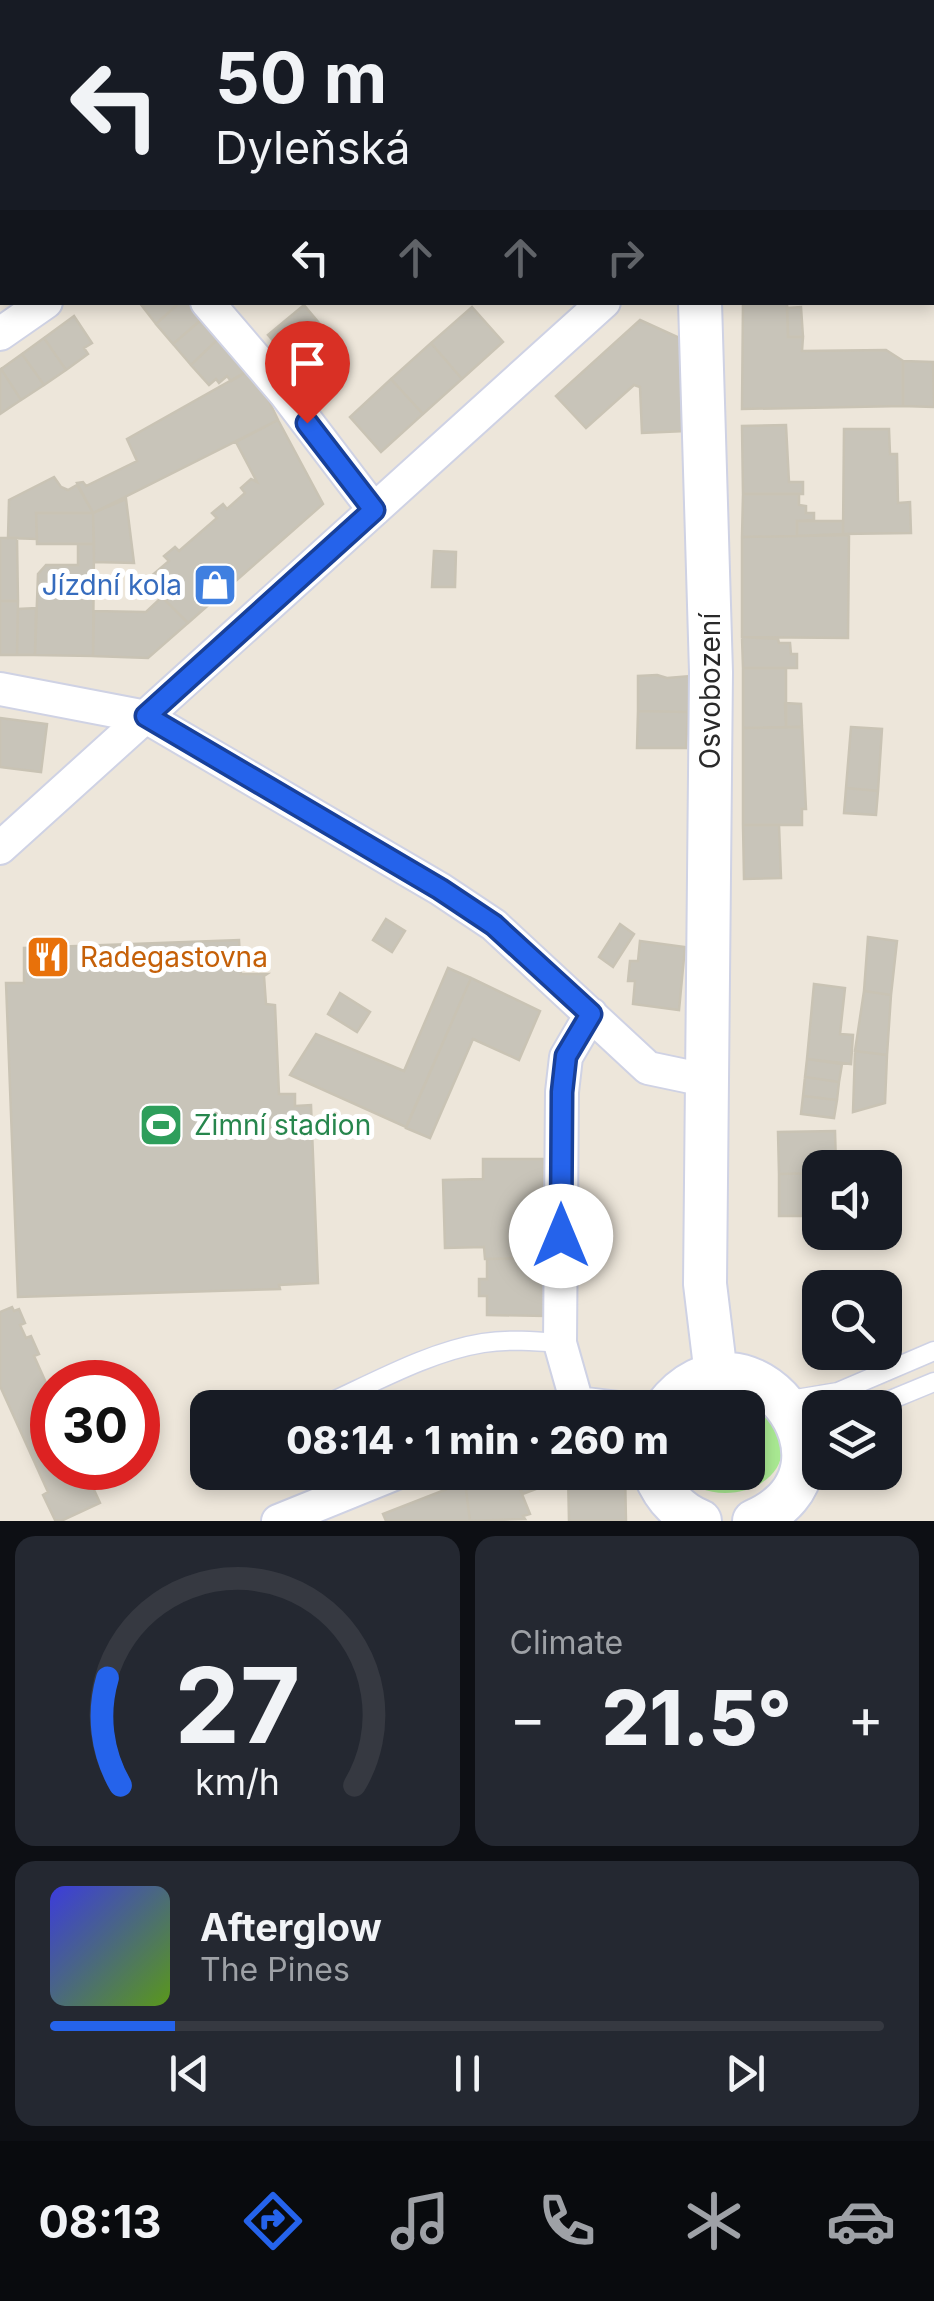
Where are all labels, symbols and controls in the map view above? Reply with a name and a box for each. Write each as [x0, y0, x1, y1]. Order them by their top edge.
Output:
text: 50 m [215, 35, 387, 120]
icon: left [50, 40, 180, 170]
text: Dyleňská [215, 120, 410, 175]
icon: left [283, 230, 338, 285]
icon: ahead [388, 230, 443, 285]
icon: ahead [493, 230, 548, 285]
icon: right [598, 230, 653, 285]
pin [265, 321, 350, 424]
icon: arrive [280, 336, 335, 391]
shop icon: Jízdní kola [192, 562, 238, 608]
place label: Jízdní kola [42, 568, 182, 602]
street label: Osvobození [693, 613, 727, 769]
restaurant icon: Radegastovna [25, 934, 71, 980]
place label: Radegastovna [80, 940, 268, 974]
sports icon: Zimní stadion [138, 1102, 184, 1148]
place label: Zimní stadion [194, 1108, 371, 1142]
map controls [802, 1150, 902, 1490]
button: sound [802, 1150, 902, 1250]
position arrow [509, 1184, 613, 1288]
button: search [802, 1270, 902, 1370]
speed limit sign: 30 [30, 1360, 160, 1490]
button: layers [802, 1390, 902, 1490]
text: 08:14 · 1 min · 260 m [286, 1417, 669, 1463]
text: Climate [510, 1623, 623, 1662]
text: 27 [174, 1642, 300, 1768]
text: 21.5° [602, 1672, 792, 1763]
text: − [510, 1685, 546, 1751]
text: + [848, 1685, 884, 1751]
text: km/h [195, 1760, 280, 1804]
text: Afterglow [200, 1904, 382, 1950]
text: The Pines [200, 1950, 350, 1989]
icon: previous [162, 2046, 217, 2101]
icon: pause [440, 2046, 495, 2101]
icon: next [718, 2046, 773, 2101]
icon: directions [238, 2186, 308, 2256]
icon: music [385, 2186, 455, 2256]
icon: phone [532, 2186, 602, 2256]
icon: climate [679, 2186, 749, 2256]
icon: car [826, 2186, 896, 2256]
text: 08:13 [38, 2194, 162, 2249]

